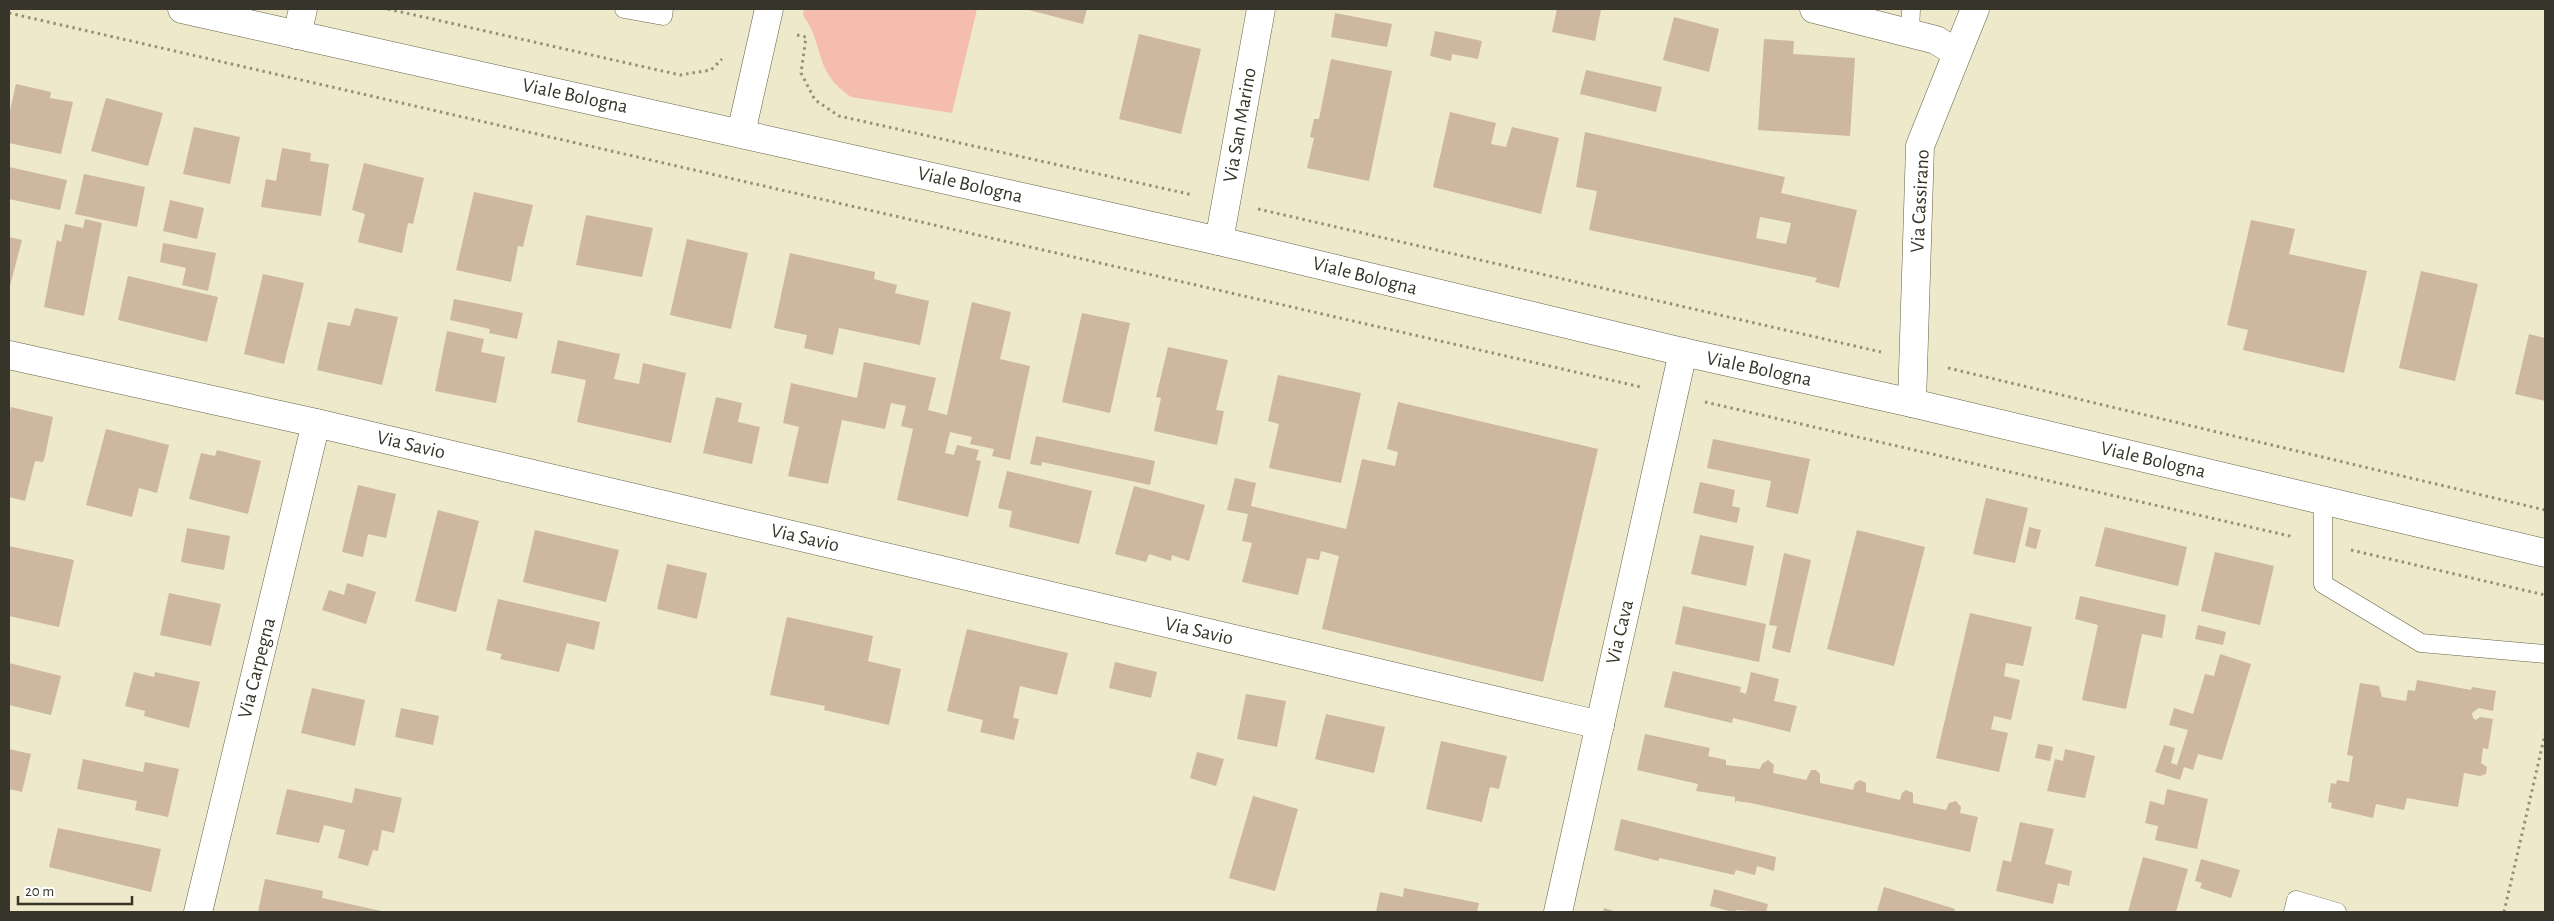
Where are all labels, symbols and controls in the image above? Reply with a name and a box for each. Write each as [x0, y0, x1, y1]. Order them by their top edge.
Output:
street label: Via San Marino [1220, 66, 1260, 184]
street label: Viale Bologna [520, 75, 630, 117]
street label: Via Cassirano [1907, 149, 1933, 253]
street label: Viale Bologna [915, 163, 1025, 207]
street label: Viale Bologna [1311, 253, 1419, 299]
street label: Viale Bologna [1704, 348, 1814, 390]
street label: Via Savio [375, 427, 447, 463]
street label: Viale Bologna [2098, 438, 2208, 482]
street label: Via Savio [769, 520, 841, 556]
street label: Via Cava [1603, 598, 1637, 666]
street label: Via Savio [1163, 613, 1235, 649]
street label: Via Carpegna [235, 616, 279, 720]
scale bar [18, 874, 131, 906]
text: 20 m [25, 884, 54, 899]

